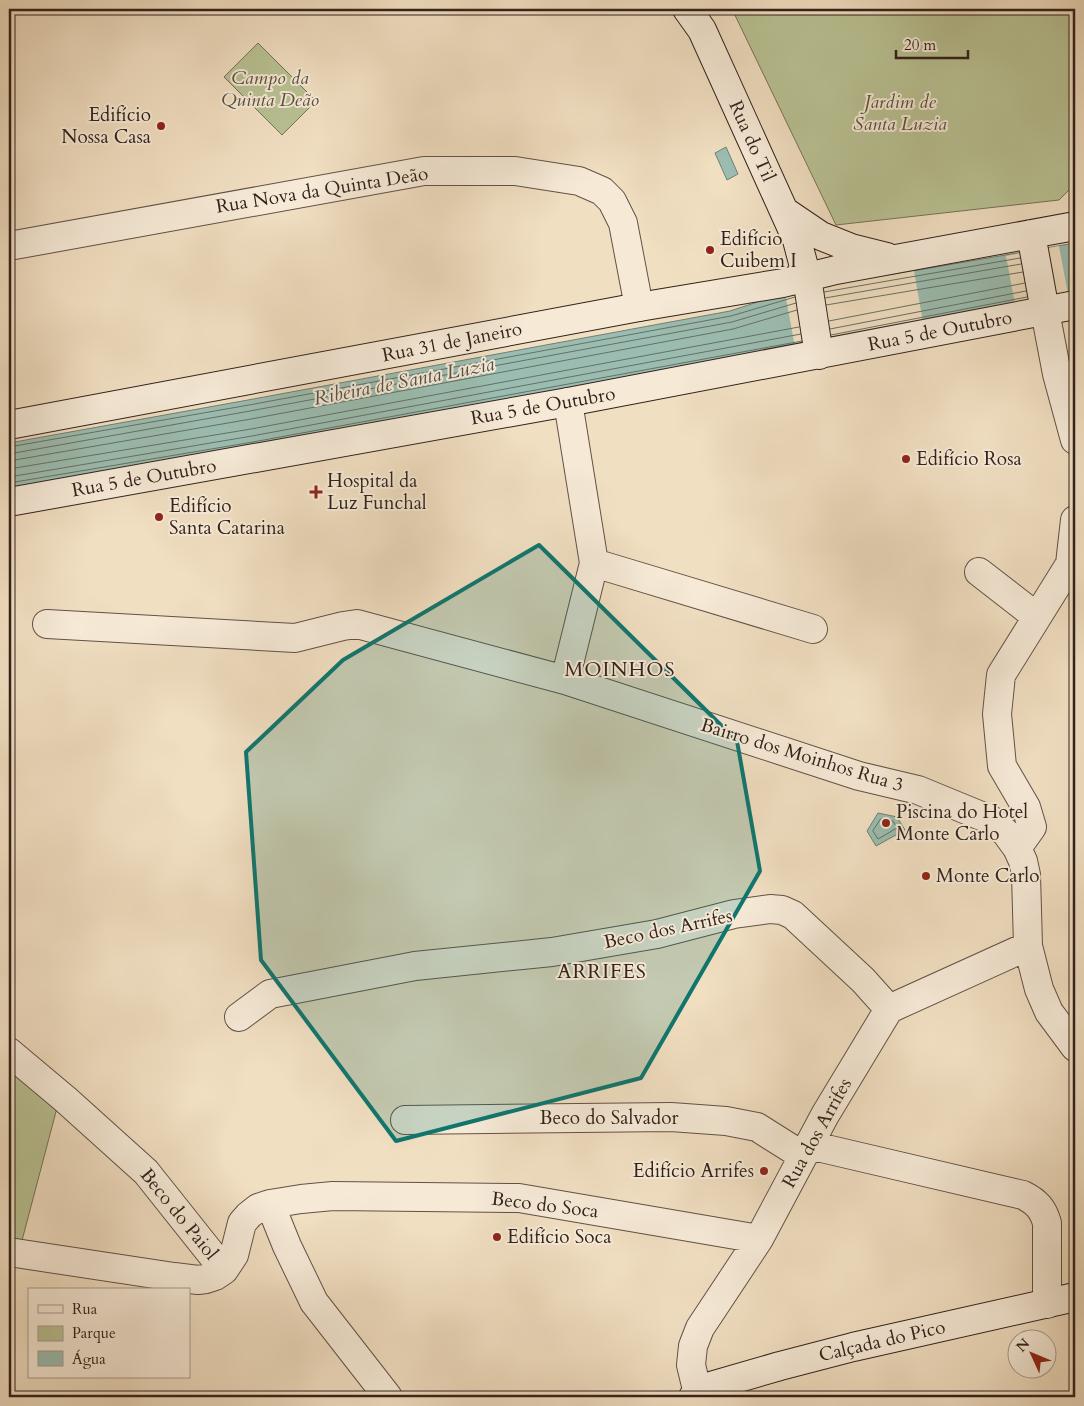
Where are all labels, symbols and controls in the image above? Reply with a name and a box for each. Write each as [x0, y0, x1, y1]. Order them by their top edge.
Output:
scale bar [896, 28, 969, 60]
text: 20 m [904, 35, 936, 55]
park label: Campo da Quinta Deão [221, 65, 319, 113]
park label: Jardim de Santa Luzia [853, 89, 947, 137]
street label: Rua do Til [723, 96, 782, 186]
place label: Edifício Nossa Casa [61, 102, 151, 150]
marker: Edifício Nossa Casa [155, 120, 167, 132]
street label: Rua Nova da Quinta Deão [214, 160, 430, 220]
place label: Edifício Cuibem I [720, 226, 797, 274]
marker: Edifício Cuibem I [704, 244, 716, 256]
street label: Rua 5 de Outubro [866, 304, 1014, 358]
street label: Rua 31 de Janeiro [380, 316, 524, 368]
water label: Ribeira de Santa Luzia [311, 350, 497, 412]
street label: Rua 5 de Outubro [469, 380, 617, 432]
place label: Edifício Rosa [916, 446, 1022, 472]
street label: Rua 5 de Outubro [70, 452, 218, 504]
marker: Edifício Rosa [900, 453, 912, 465]
place label: Hospital da Luz Funchal [327, 468, 427, 516]
marker: Hospital da Luz Funchal [309, 485, 323, 499]
place label: Edifício Santa Catarina [169, 493, 285, 541]
marker: Edifício Santa Catarina [153, 511, 165, 523]
district label: MOINHOS [564, 656, 676, 683]
street label: Bairro dos Moinhos Rua 3 [697, 712, 907, 798]
place label: Piscina do Hotel Monte Carlo [896, 799, 1028, 847]
marker: Piscina do Hotel Monte Carlo [880, 817, 892, 829]
place label: Monte Carlo [936, 863, 1039, 889]
marker: Monte Carlo [920, 870, 932, 882]
street label: Beco dos Arrifes [601, 903, 735, 955]
district label: ARRIFES [557, 958, 647, 985]
street label: Rua dos Arrifes [776, 1073, 858, 1193]
street label: Beco do Salvador [540, 1105, 678, 1131]
place label: Edifício Arrifes [633, 1158, 754, 1184]
street label: Beco do Paiol [134, 1163, 224, 1265]
marker: Edifício Arrifes [758, 1165, 770, 1177]
street label: Beco do Soca [490, 1186, 600, 1224]
place label: Edifício Soca [507, 1224, 611, 1250]
marker: Edifício Soca [491, 1231, 503, 1243]
legend [28, 1288, 190, 1378]
text: Rua [72, 1299, 98, 1319]
street label: Calçada do Pico [816, 1314, 948, 1368]
text: Parque [72, 1323, 116, 1343]
north arrow [1006, 1328, 1056, 1378]
text: N [1012, 1334, 1034, 1356]
text: Água [72, 1349, 106, 1369]

